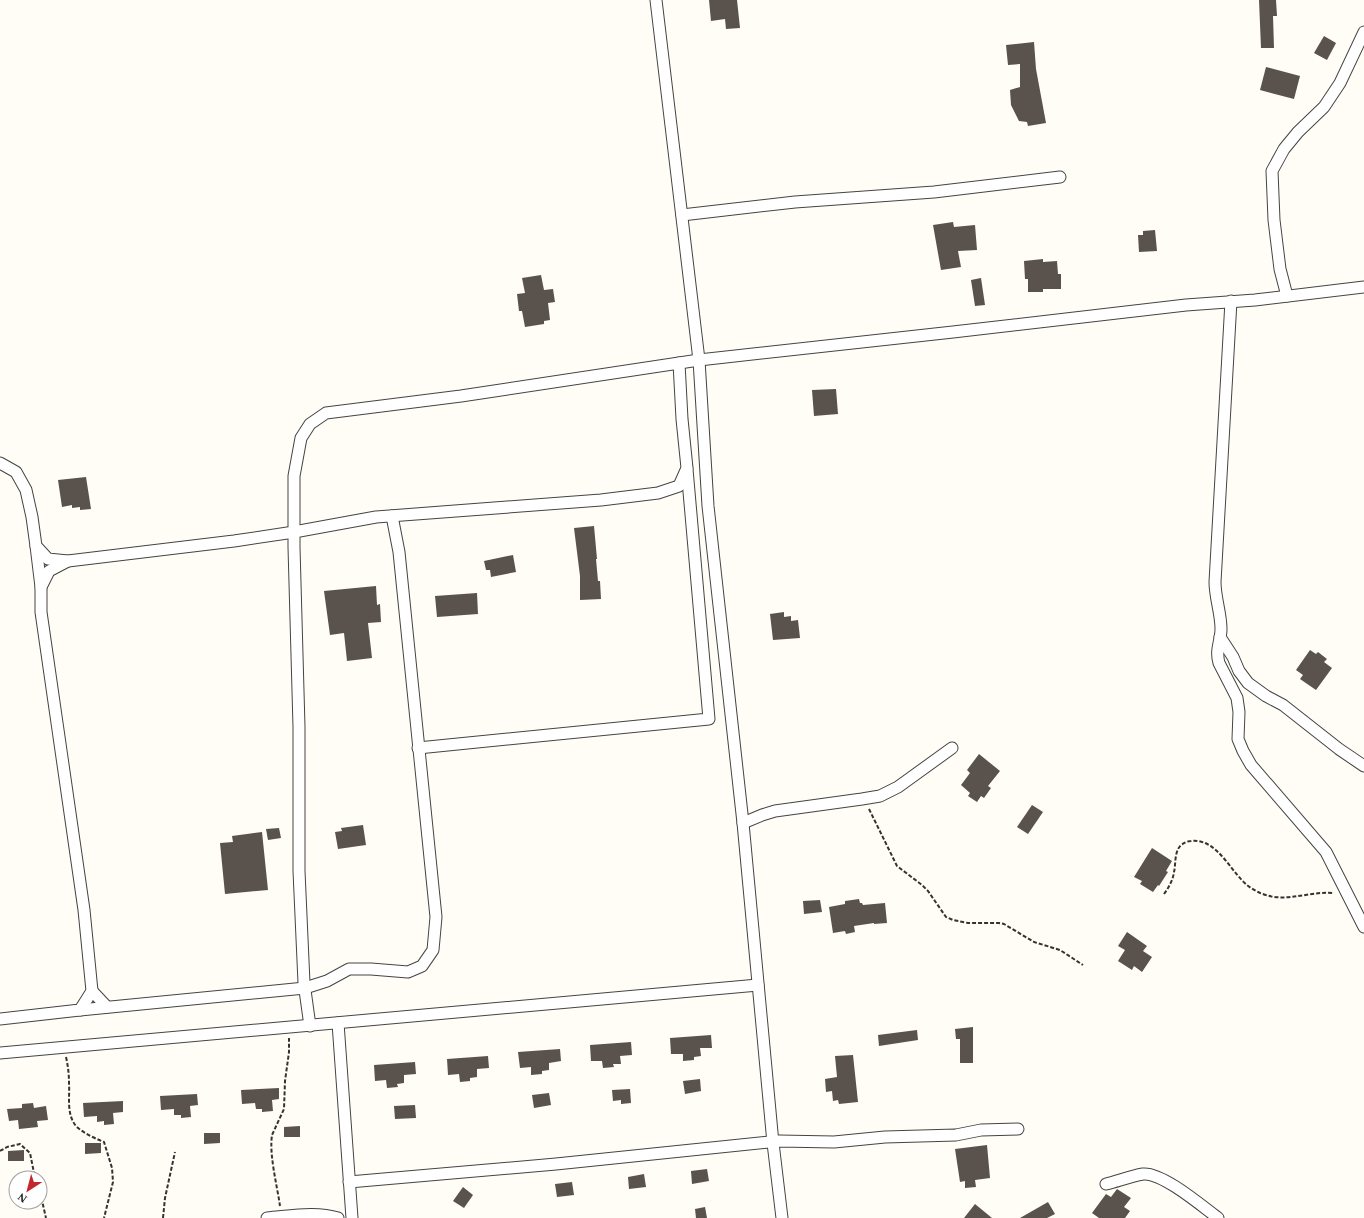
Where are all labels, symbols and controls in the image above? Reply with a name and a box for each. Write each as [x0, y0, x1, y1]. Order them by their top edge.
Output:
north arrow [8, 1170, 48, 1210]
text: N [15, 1191, 29, 1205]

